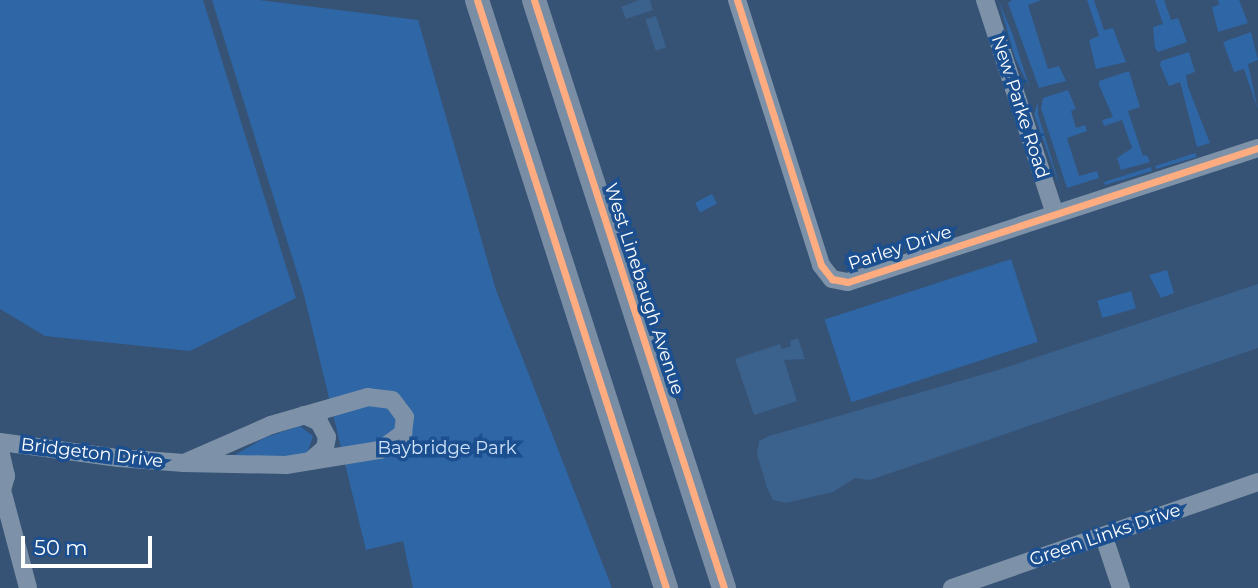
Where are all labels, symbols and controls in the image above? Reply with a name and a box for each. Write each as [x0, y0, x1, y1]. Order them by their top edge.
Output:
street label: New Parke Road [987, 33, 1053, 181]
street label: West Linebaugh Avenue [600, 180, 688, 398]
street label: Parley Drive [846, 221, 954, 275]
street label: Bridgeton Drive [20, 434, 164, 472]
park label: Baybridge Park [378, 437, 516, 459]
street label: Green Links Drive [1027, 499, 1183, 571]
scale bar [24, 522, 156, 566]
text: 50 m [34, 535, 88, 560]

